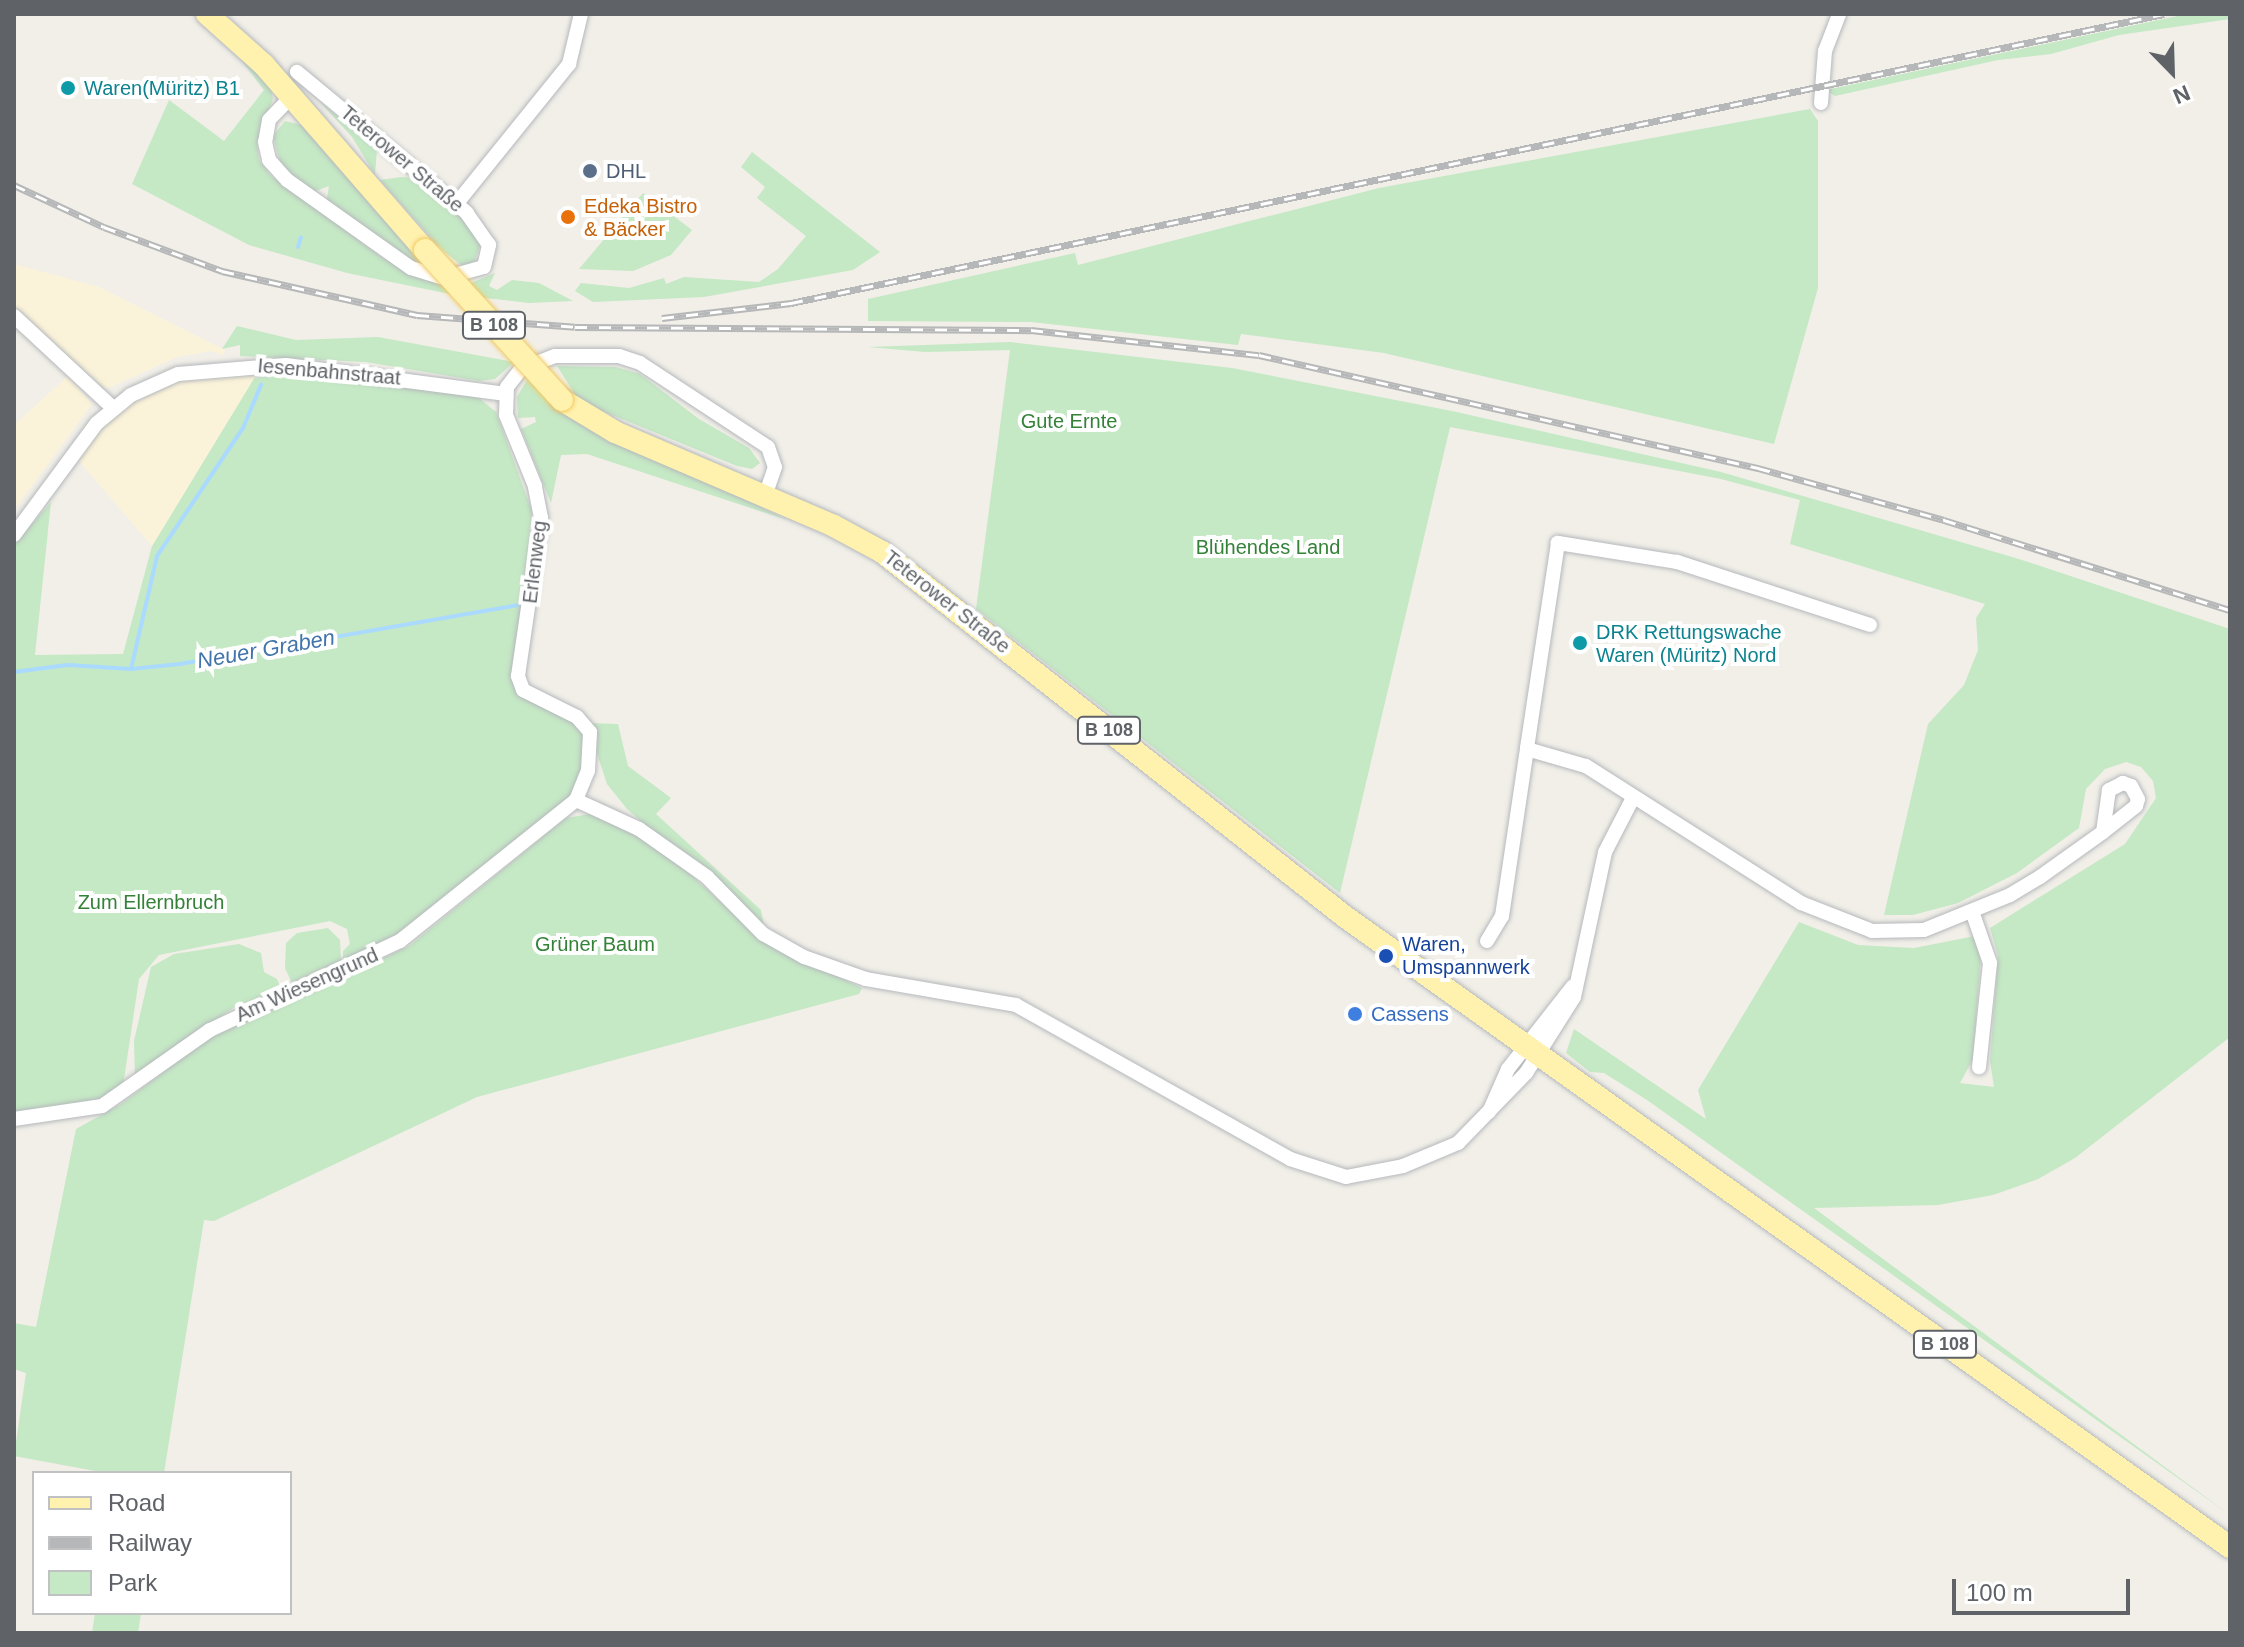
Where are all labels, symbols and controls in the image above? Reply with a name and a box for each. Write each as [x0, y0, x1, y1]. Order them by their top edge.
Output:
north arrow [2132, 32, 2212, 112]
place label: Waren(Müritz) B1 [84, 76, 240, 100]
marker: Waren(Müritz) B1 [59, 79, 77, 97]
text: N [2169, 80, 2194, 109]
street label: Teterower Straße [336, 101, 468, 217]
place label: DHL [606, 159, 646, 183]
marker: DHL [581, 162, 599, 180]
place label: Edeka Bistro & Bäcker [584, 194, 697, 241]
marker: Edeka Bistro & Bäcker [559, 208, 577, 226]
road number: B 108 [460, 311, 528, 339]
street label: Iesenbahnstraat [257, 354, 401, 390]
park label: Gute Ernte [1021, 409, 1117, 433]
street label: Erlenweg [518, 519, 552, 605]
park label: Blühendes Land [1196, 535, 1340, 559]
street label: Teterower Straße [879, 545, 1015, 659]
place label: DRK Rettungswache Waren (Müritz) Nord [1596, 620, 1782, 667]
water label: Neuer Graben [195, 624, 337, 674]
marker: DRK Rettungswache Waren (Müritz) Nord [1571, 634, 1589, 652]
road number: B 108 [1075, 716, 1143, 744]
park label: Zum Ellernbruch [78, 890, 224, 914]
park label: Grüner Baum [535, 932, 655, 956]
place label: Waren, Umspannwerk [1402, 932, 1530, 979]
street label: Am Wiesengrund [232, 943, 382, 1027]
marker: Waren, Umspannwerk [1377, 947, 1395, 965]
place label: Cassens [1371, 1002, 1449, 1026]
marker: Cassens [1346, 1005, 1364, 1023]
road number: B 108 [1911, 1330, 1979, 1358]
legend [32, 1471, 292, 1615]
text: Road [108, 1489, 165, 1516]
text: Railway [108, 1529, 192, 1556]
scale bar [1956, 1563, 2134, 1613]
text: Park [108, 1569, 157, 1596]
text: 100 m [1966, 1579, 2033, 1606]

